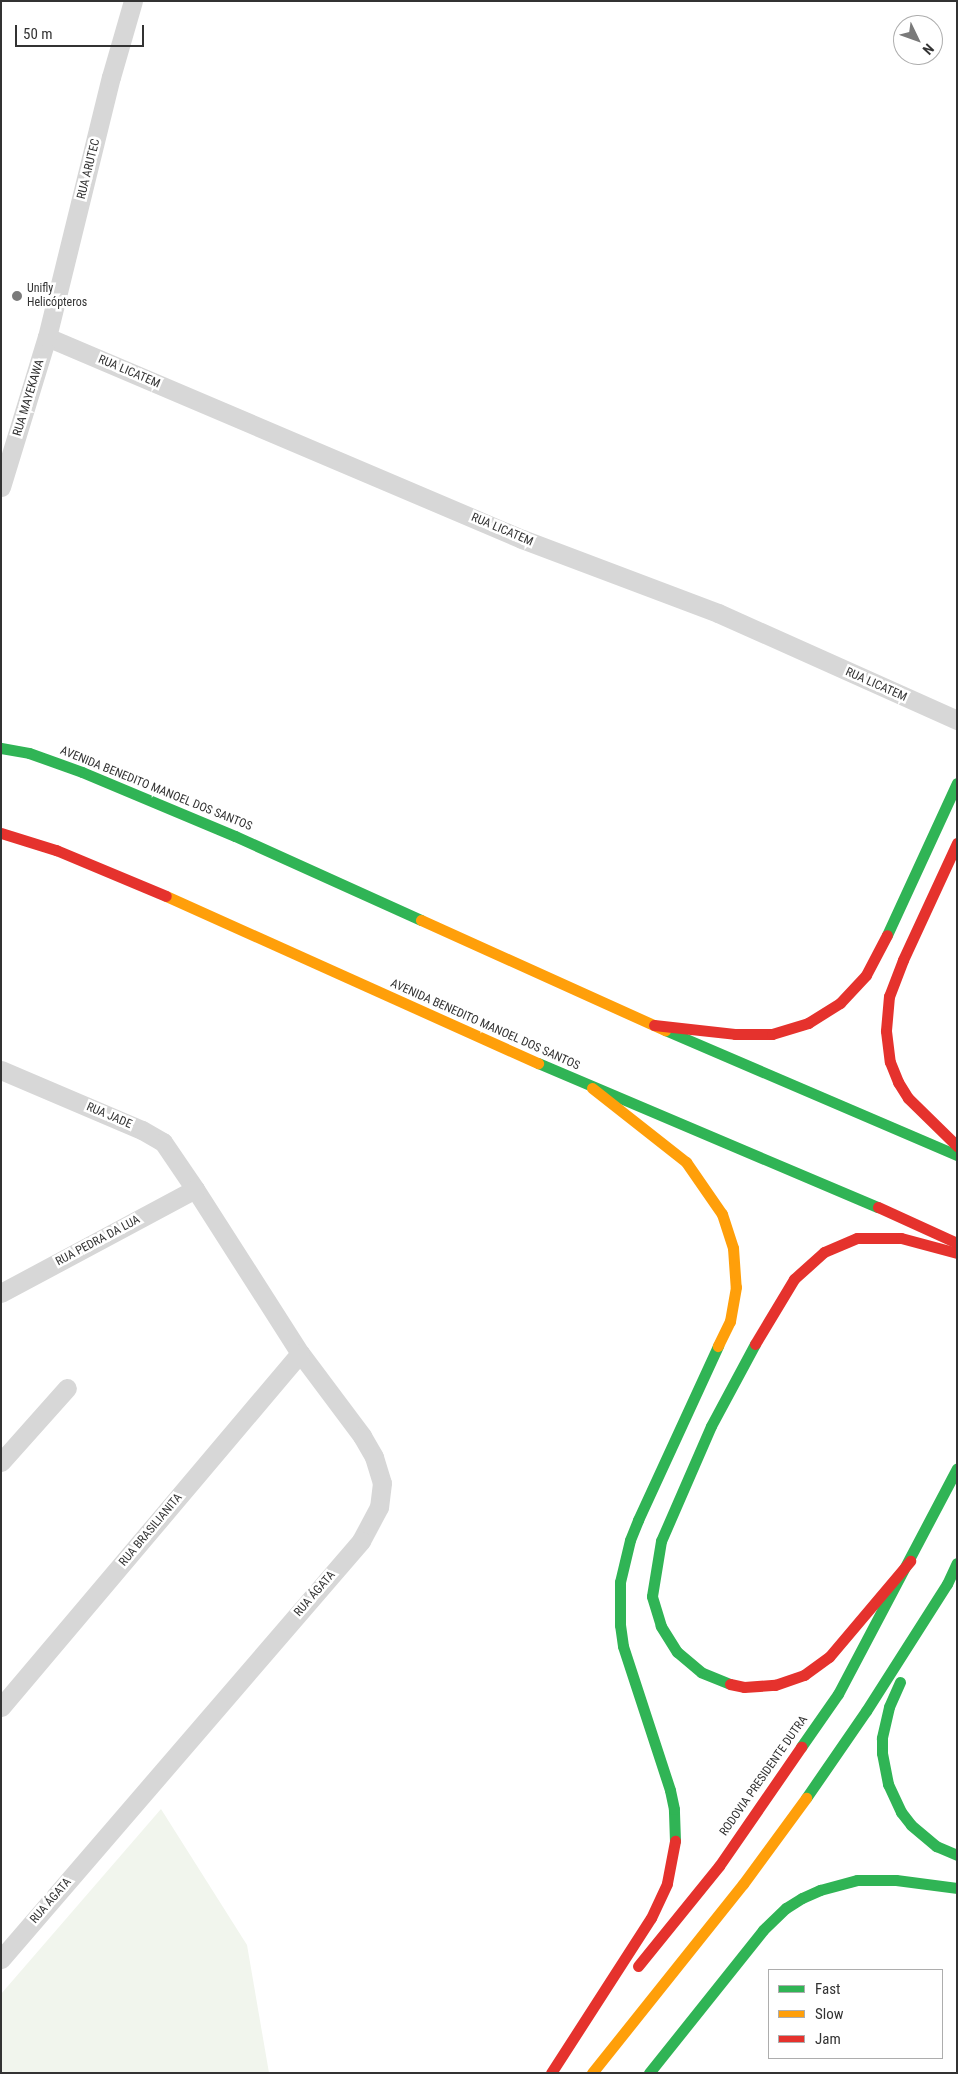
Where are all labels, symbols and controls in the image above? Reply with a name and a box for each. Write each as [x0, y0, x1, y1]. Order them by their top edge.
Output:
scale bar [18, 15, 146, 47]
north arrow [893, 15, 943, 65]
text: 50 m [23, 25, 53, 43]
text: N [920, 41, 937, 58]
street label: RUA ARUTEC [75, 137, 103, 201]
place label: Unifly Helicópteros [27, 282, 87, 310]
marker: Unifly Helicópteros [11, 290, 23, 302]
street label: RUA LICATEM [96, 353, 162, 391]
street label: RUA MAYEKAWA [11, 358, 47, 438]
street label: RUA LICATEM [469, 511, 535, 549]
street label: RUA LICATEM [843, 665, 909, 705]
street label: AVENIDA BENEDITO MANOEL DOS SANTOS [58, 744, 254, 834]
street label: AVENIDA BENEDITO MANOEL DOS SANTOS [388, 977, 582, 1073]
street label: RUA JADE [84, 1100, 134, 1132]
street label: RUA PEDRA DA LUA [53, 1213, 143, 1269]
street label: RUA BRASILIANITA [116, 1491, 186, 1569]
street label: RUA ÁGATA [291, 1568, 339, 1620]
street label: RODOVIA PRESIDENTE DUTRA [717, 1713, 811, 1839]
street label: RUA ÁGATA [27, 1875, 75, 1927]
legend [768, 1969, 943, 2059]
text: Fast [815, 1980, 840, 1998]
text: Slow [815, 2005, 844, 2023]
text: Jam [815, 2030, 841, 2048]

